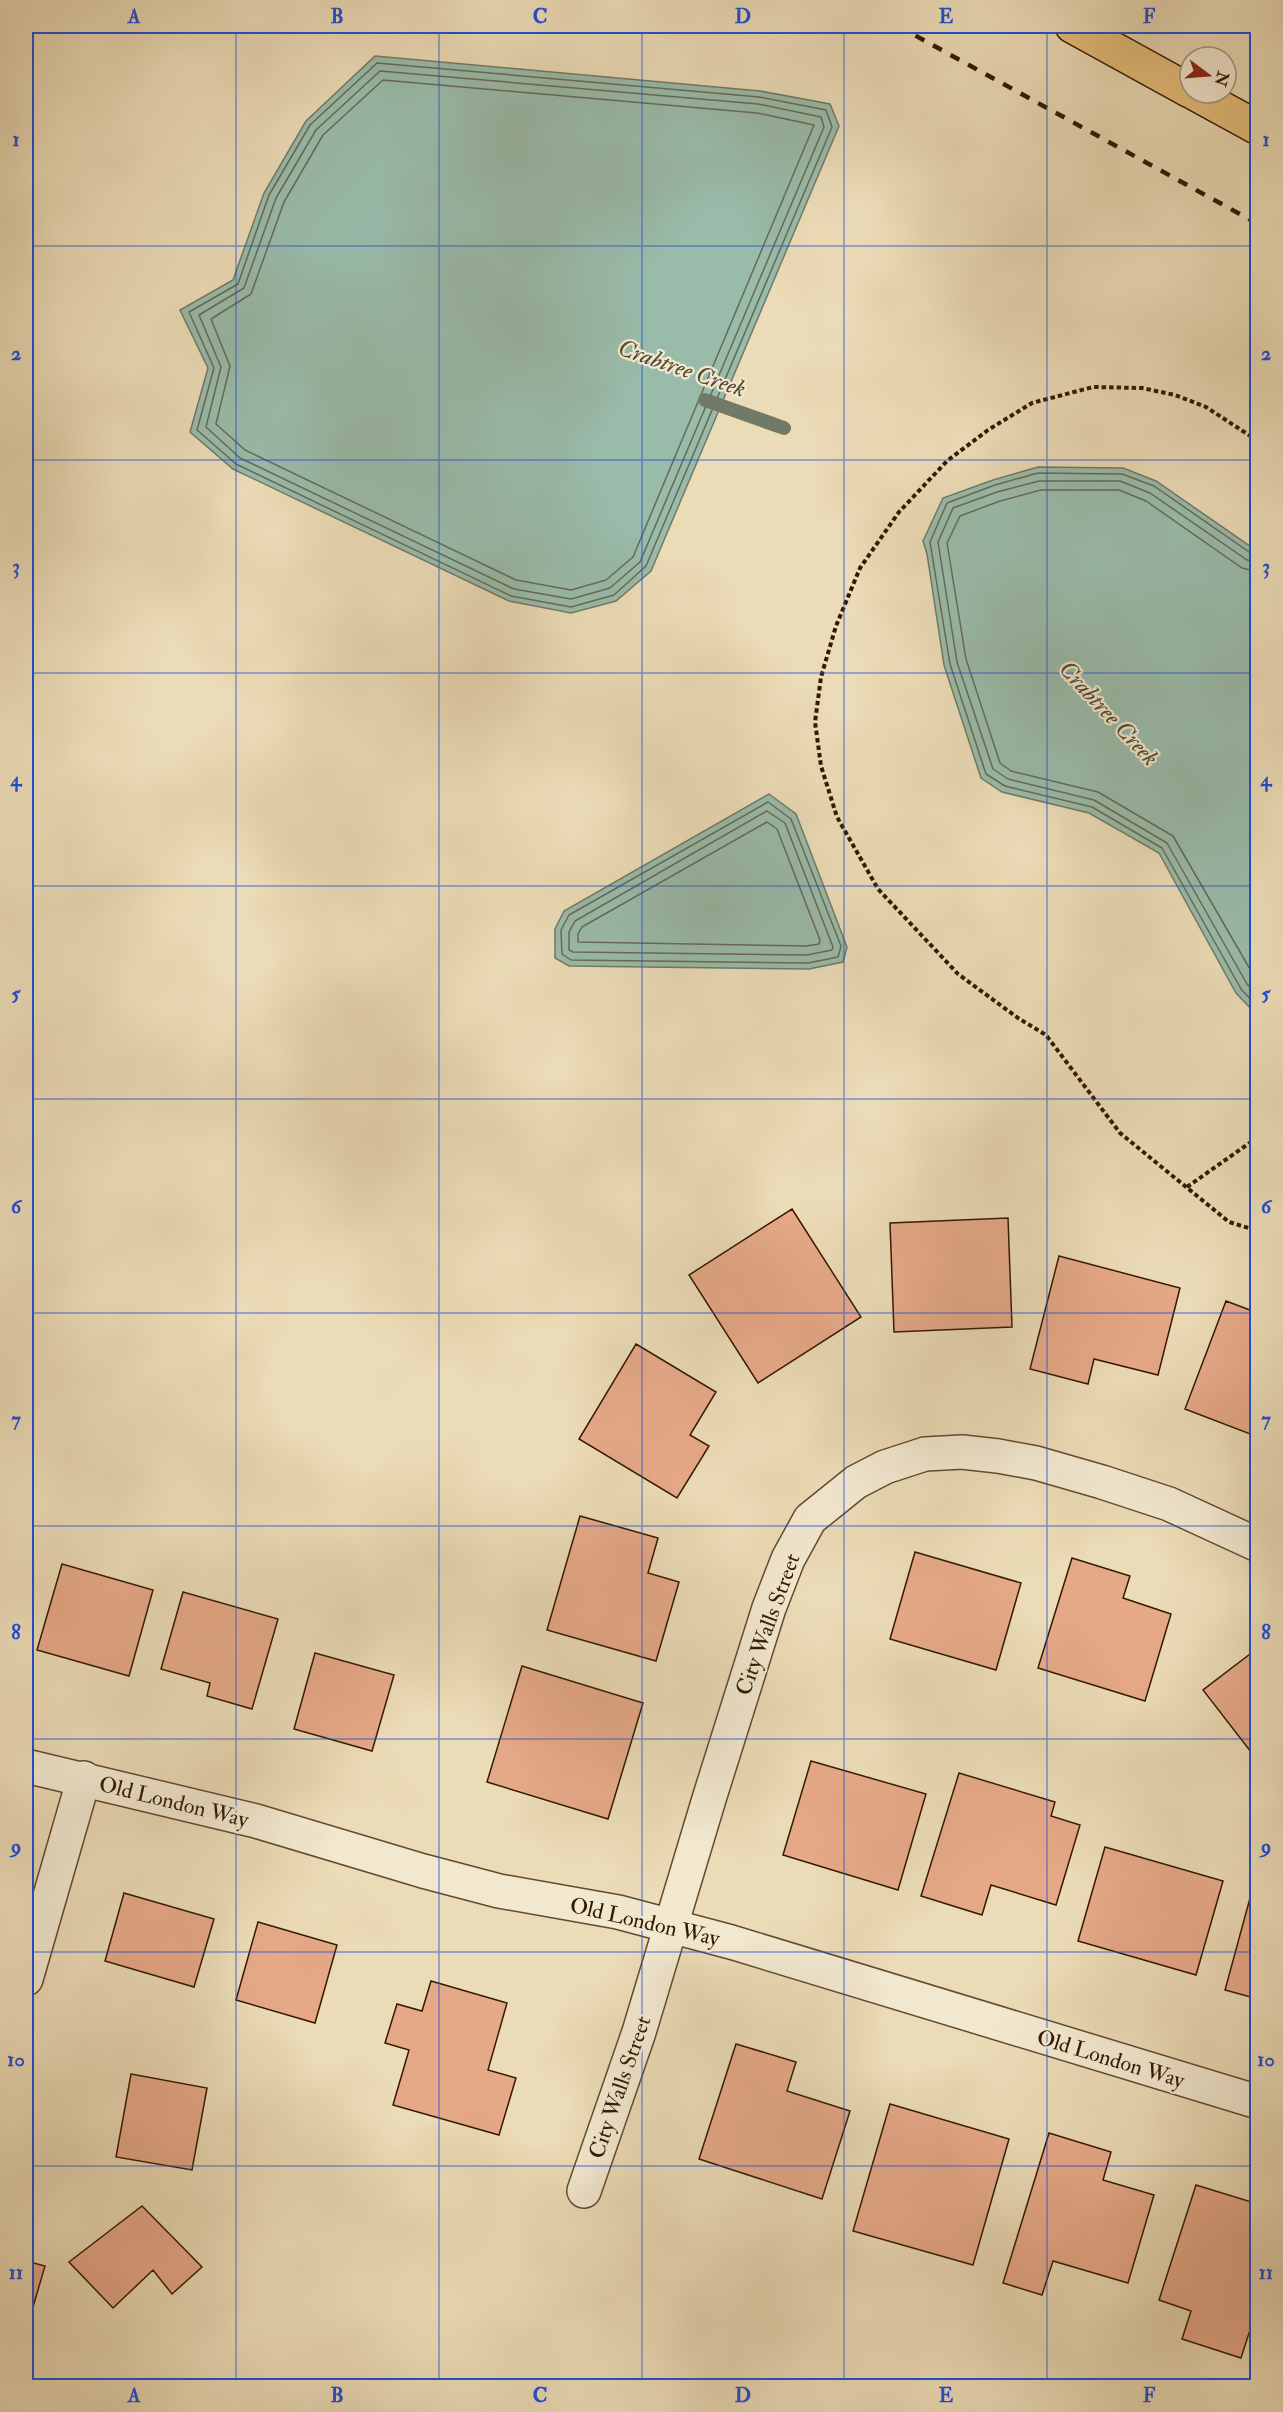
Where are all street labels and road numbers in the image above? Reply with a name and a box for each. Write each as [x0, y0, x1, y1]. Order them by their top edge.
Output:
street label: City Walls Street [729, 1550, 807, 1699]
street label: Old London Way [96, 1770, 252, 1834]
street label: Old London Way [567, 1891, 723, 1953]
street label: City Walls Street [582, 2012, 657, 2162]
street label: Old London Way [1033, 2023, 1188, 2095]

